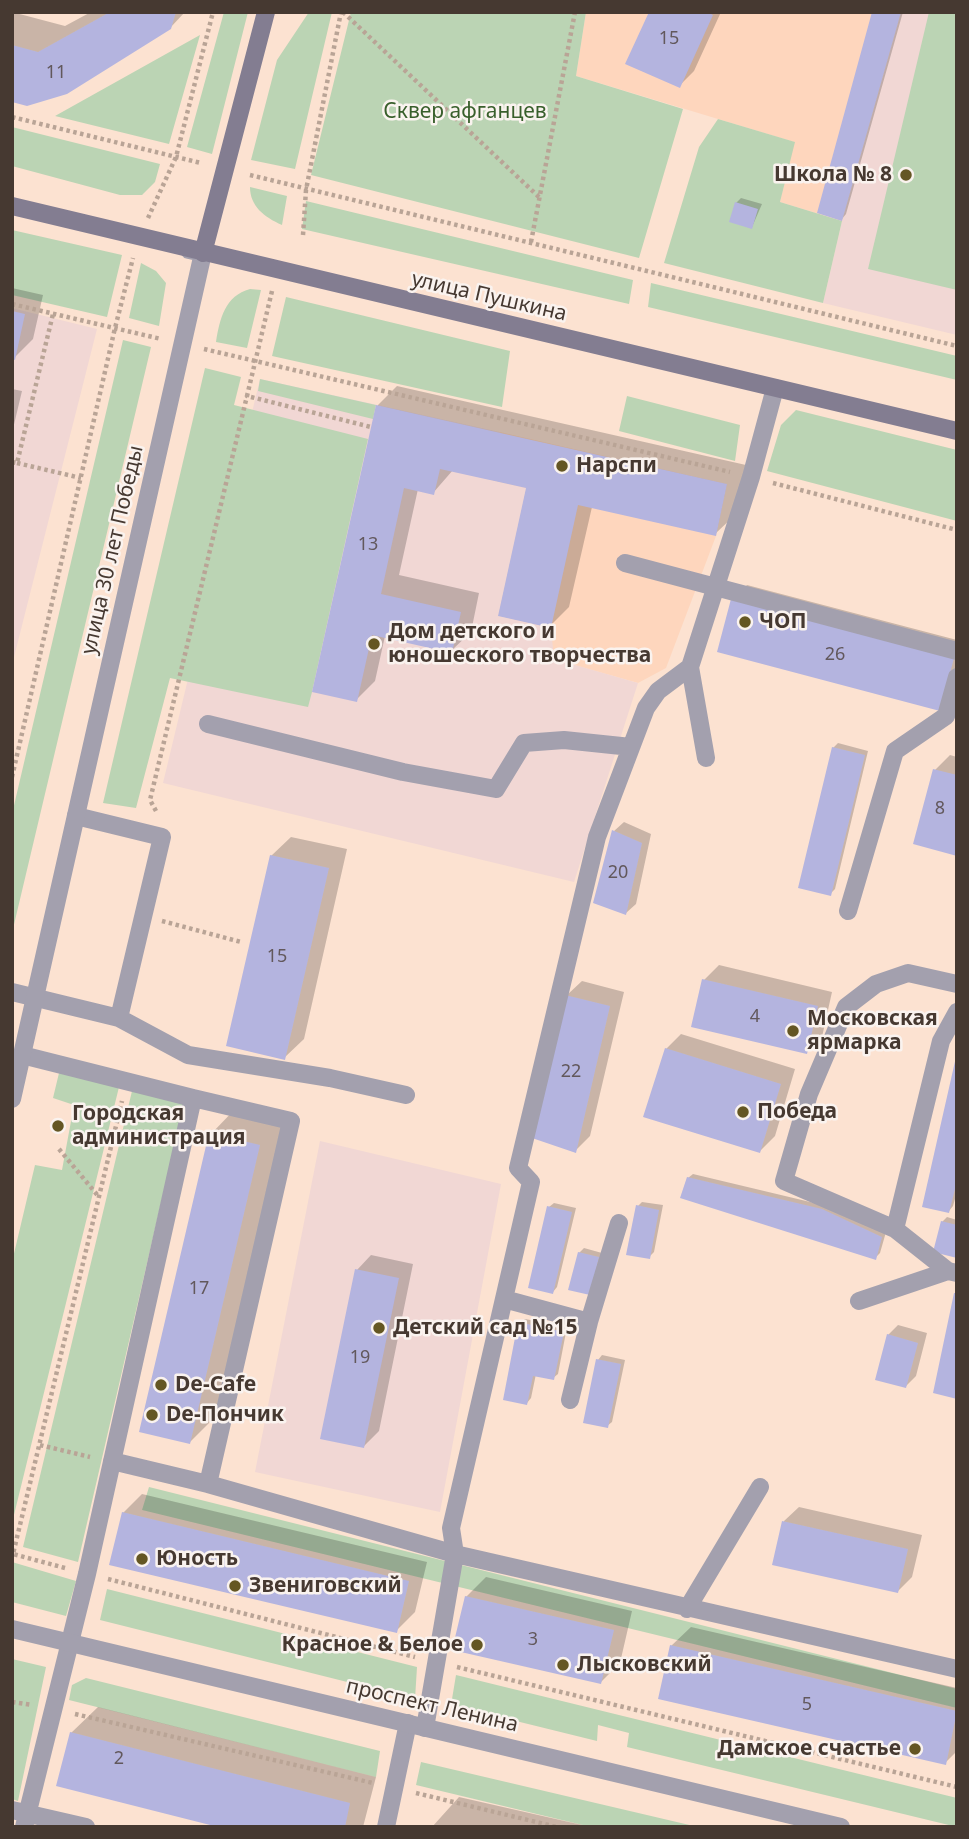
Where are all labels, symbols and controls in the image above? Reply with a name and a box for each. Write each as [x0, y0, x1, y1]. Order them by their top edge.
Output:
house number: 15 [659, 28, 679, 50]
house number: 11 [46, 62, 66, 84]
park label: Сквер афганцев [383, 99, 547, 125]
place label: Школа № 8 [774, 162, 892, 188]
marker: Школа № 8 [898, 167, 914, 183]
street label: улица Пушкина [409, 267, 569, 327]
street label: улица 30 лет Победы [77, 443, 149, 657]
place label: Нарспи [576, 453, 657, 479]
marker: Нарспи [554, 458, 570, 474]
house number: 13 [358, 534, 378, 556]
place label: ЧОП [759, 609, 806, 635]
marker: ЧОП [737, 614, 753, 630]
place label: Дом детского и юношеского творчества [388, 619, 651, 669]
marker: Дом детского и юношеского творчества [366, 636, 382, 652]
house number: 26 [825, 644, 845, 666]
house number: 8 [935, 798, 945, 820]
house number: 20 [608, 862, 628, 884]
house number: 15 [267, 946, 287, 968]
house number: 4 [750, 1006, 760, 1028]
place label: Московская ярмарка [807, 1006, 938, 1056]
marker: Московская ярмарка [785, 1023, 801, 1039]
house number: 22 [561, 1061, 581, 1083]
place label: Победа [757, 1099, 837, 1125]
place label: Городская администрация [72, 1101, 246, 1151]
marker: Победа [735, 1104, 751, 1120]
marker: Городская администрация [50, 1118, 66, 1134]
house number: 17 [189, 1278, 209, 1300]
place label: Детский сад №15 [393, 1315, 577, 1341]
marker: Детский сад №15 [371, 1320, 387, 1336]
house number: 19 [350, 1347, 370, 1369]
place label: De-Cafe [175, 1372, 256, 1398]
marker: De-Cafe [153, 1377, 169, 1393]
place label: De-Пончик [166, 1402, 284, 1428]
marker: De-Пончик [144, 1407, 160, 1423]
place label: Юность [156, 1546, 238, 1572]
marker: Юность [134, 1551, 150, 1567]
place label: Звениговский [249, 1573, 402, 1599]
marker: Звениговский [227, 1578, 243, 1594]
house number: 3 [528, 1629, 538, 1651]
place label: Красное & Белое [282, 1632, 463, 1658]
marker: Красное & Белое [469, 1637, 485, 1653]
place label: Лысковский [577, 1652, 712, 1678]
marker: Лысковский [555, 1657, 571, 1673]
street label: проспект Ленина [344, 1674, 520, 1738]
house number: 5 [802, 1694, 812, 1716]
place label: Дамское счастье [717, 1736, 901, 1762]
marker: Дамское счастье [907, 1741, 923, 1757]
house number: 2 [114, 1748, 124, 1770]

